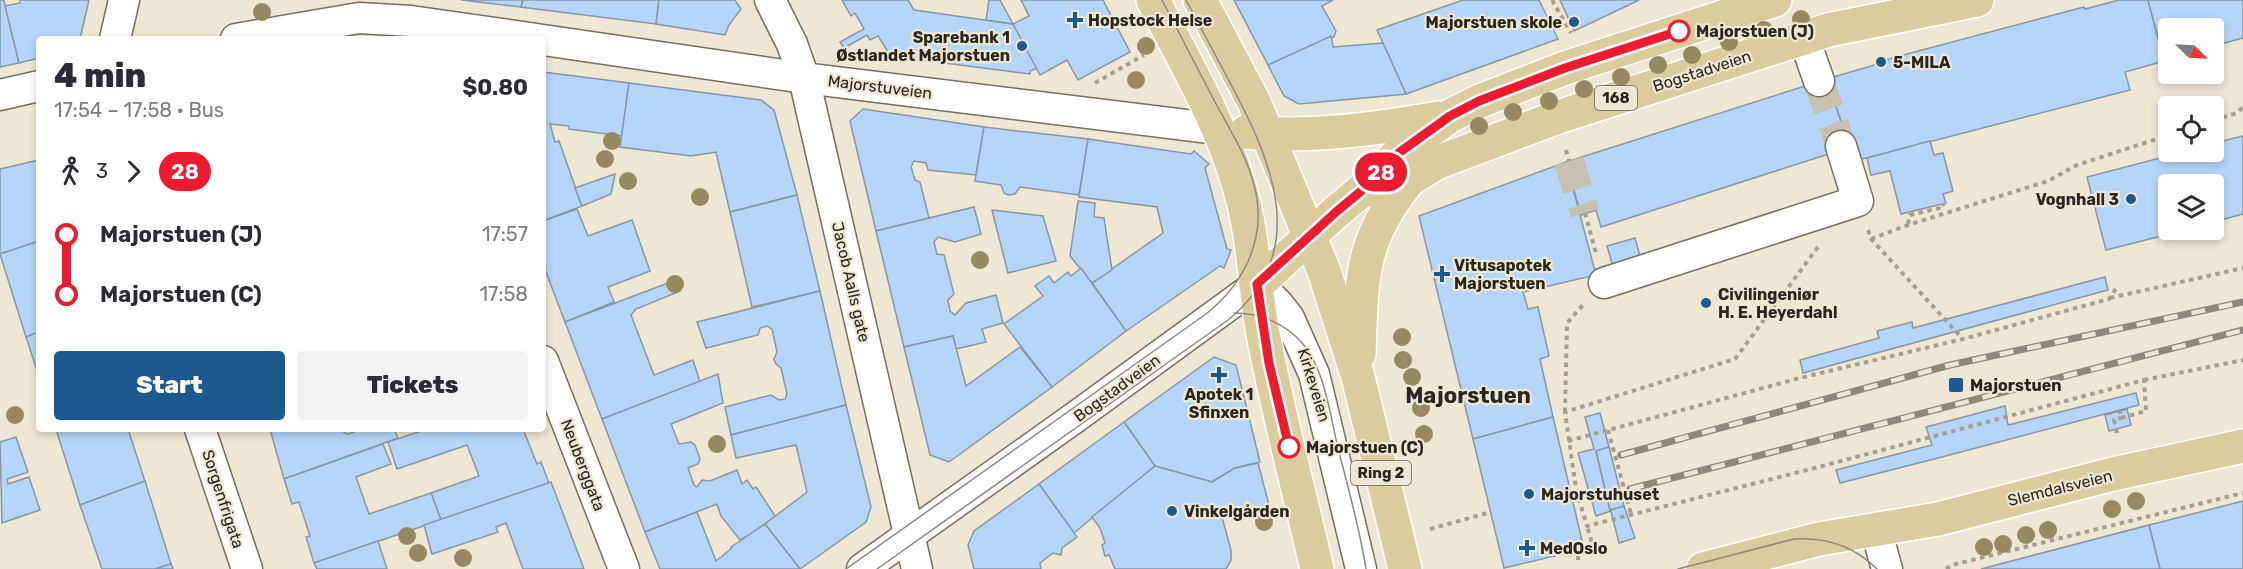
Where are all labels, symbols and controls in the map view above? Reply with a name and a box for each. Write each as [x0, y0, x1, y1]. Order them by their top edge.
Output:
marker: Hopstock Helse [1066, 11, 1084, 29]
place label: Hopstock Helse [1088, 11, 1212, 30]
place label: Majorstuen skole [1425, 13, 1562, 32]
marker: Majorstuen skole [1567, 15, 1581, 29]
north arrow [2158, 18, 2224, 84]
map controls [2158, 18, 2224, 240]
marker: Majorstuen (J) [1668, 20, 1690, 42]
place label: Majorstuen (J) [1696, 22, 1814, 41]
place label: Sparebank 1 Østlandet Majorstuen [836, 28, 1010, 65]
marker: Sparebank 1 Østlandet Majorstuen [1015, 39, 1029, 53]
street label: Bogstadveien [1650, 46, 1754, 96]
place label: 5-MILA [1893, 53, 1951, 72]
marker: 5-MILA [1874, 55, 1888, 69]
text: 4 min [54, 56, 146, 95]
street label: Majorstuveien [827, 71, 933, 103]
text: $0.80 [462, 74, 528, 101]
road number: 168 [1595, 86, 1637, 110]
button: locate [2158, 96, 2224, 162]
text: 17:54 – 17:58 · Bus [54, 98, 224, 122]
line badge: 28 [1354, 152, 1408, 192]
icon: walk [54, 155, 87, 188]
icon: forward [117, 155, 150, 188]
text: 3 [96, 159, 108, 183]
text: 28 [171, 159, 199, 184]
text: 28 [1367, 160, 1395, 185]
button: layers [2158, 174, 2224, 240]
place label: Vognhall 3 [2036, 190, 2119, 209]
marker: Vognhall 3 [2124, 192, 2138, 206]
street label: Jacob Aalls gate [828, 220, 874, 344]
text: Majorstuen (J) [100, 221, 262, 248]
text: 17:57 [482, 222, 528, 246]
place label: Vitusapotek Majorstuen [1454, 256, 1552, 293]
marker: Vitusapotek Majorstuen [1435, 267, 1449, 281]
text: Majorstuen (C) [100, 281, 262, 308]
text: 17:58 [479, 282, 528, 306]
place label: Civilingeniør H. E. Heyerdahl [1718, 285, 1837, 322]
marker: Civilingeniør H. E. Heyerdahl [1699, 296, 1713, 310]
street label: Kirkeveien [1294, 346, 1334, 424]
street label: Bogstadveien [1070, 350, 1164, 426]
button: Start [54, 351, 285, 420]
button: Tickets [297, 351, 528, 420]
marker: Apotek 1 Sfinxen [1212, 368, 1226, 382]
marker: Majorstuen [1947, 376, 1965, 394]
place label: Majorstuen [1970, 376, 2061, 395]
district label: Majorstuen [1405, 382, 1531, 409]
place label: Apotek 1 Sfinxen [1185, 385, 1253, 422]
street label: Neuberggata [557, 416, 609, 514]
marker: Majorstuen (C) [1278, 436, 1300, 458]
place label: Majorstuen (C) [1306, 438, 1424, 457]
street label: Sorgenfrigata [198, 447, 248, 551]
road number: Ring 2 [1351, 461, 1411, 485]
street label: Slemdalsveien [2006, 466, 2114, 510]
place label: Majorstuhuset [1541, 485, 1660, 504]
marker: Majorstuhuset [1522, 487, 1536, 501]
place label: Vinkelgården [1184, 502, 1290, 521]
marker: Vinkelgården [1165, 504, 1179, 518]
marker: MedOslo [1518, 539, 1536, 557]
place label: MedOslo [1540, 539, 1608, 558]

